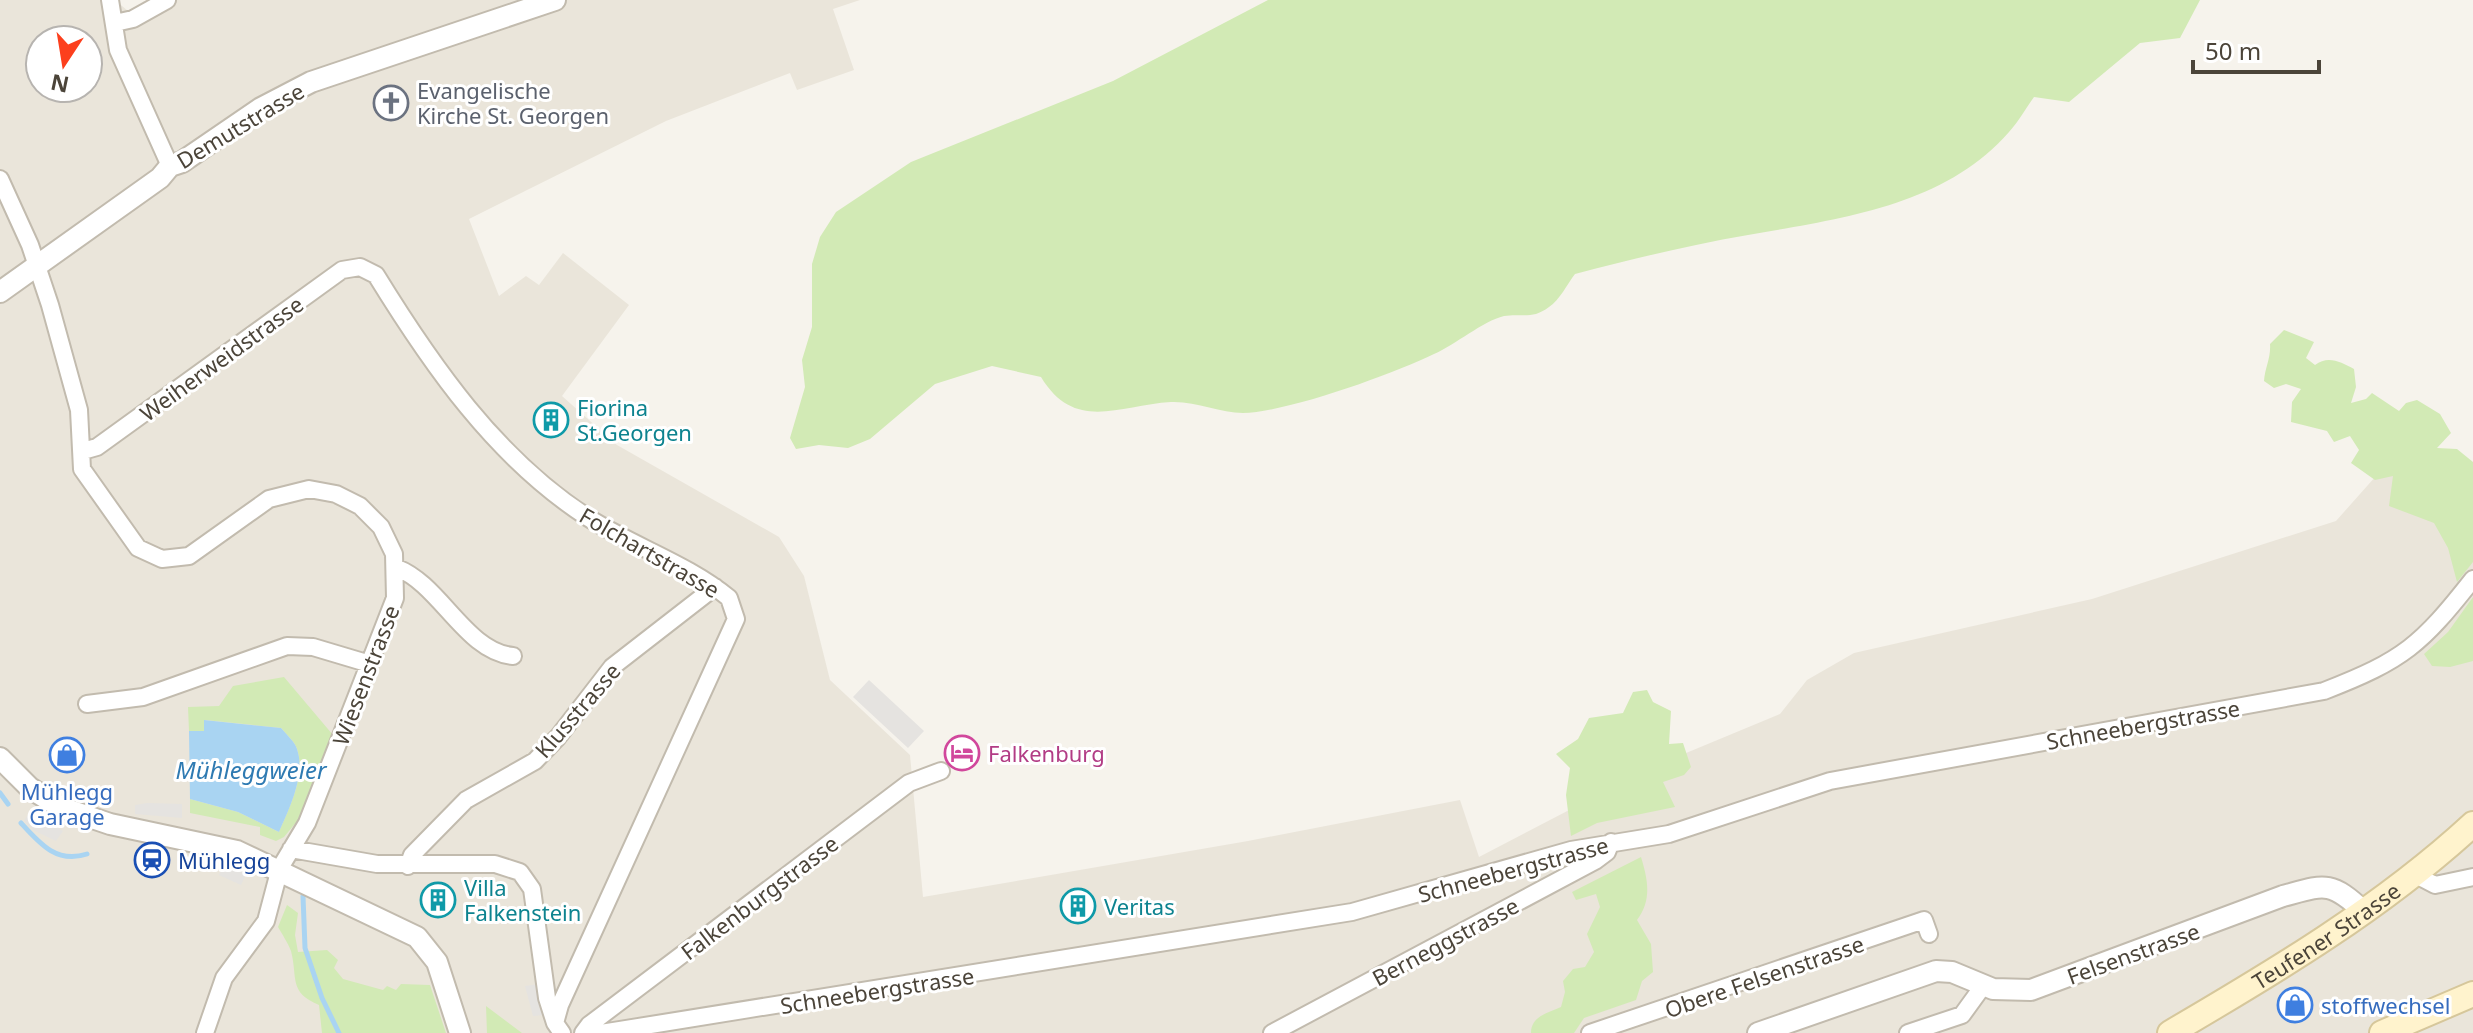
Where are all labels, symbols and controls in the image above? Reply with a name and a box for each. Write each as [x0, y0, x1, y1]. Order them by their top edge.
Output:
north arrow [24, 24, 104, 104]
scale bar [2193, 24, 2319, 74]
text: 50 m [2205, 34, 2261, 67]
text: N [48, 68, 72, 101]
street label: Demutstrasse [171, 75, 309, 175]
place label: Evangelische Kirche St. Georgen [417, 75, 609, 130]
church icon: Evangelische Kirche St. Georgen [372, 84, 410, 122]
street label: Weiherweidstrasse [133, 289, 309, 427]
place label: Fiorina St.Georgen [577, 392, 692, 447]
building icon: Fiorina St.Georgen [532, 401, 570, 439]
street label: Folchartstrasse [575, 500, 725, 604]
street label: Wiesenstrasse [324, 601, 406, 749]
street label: Klusstrasse [527, 656, 627, 764]
street label: Schneebergstrasse [2044, 692, 2242, 756]
hotel icon: Falkenburg [943, 734, 981, 772]
shop icon: Mühlegg Garage [48, 736, 86, 774]
place label: Falkenburg [988, 738, 1105, 768]
water label: Mühleggweier [176, 753, 328, 786]
place label: Mühlegg Garage [21, 776, 113, 831]
street label: Falkenburgstrasse [674, 828, 844, 966]
street label: Schneebergstrasse [1414, 829, 1612, 909]
station icon: Mühlegg [133, 841, 171, 879]
place label: Mühlegg [178, 845, 270, 875]
place label: Villa Falkenstein [464, 872, 581, 927]
street label: Teufener Strasse [2246, 875, 2406, 996]
building icon: Villa Falkenstein [419, 881, 457, 919]
building icon: Veritas [1059, 887, 1097, 925]
street label: Berneggstrasse [1367, 890, 1523, 992]
place label: Veritas [1104, 891, 1175, 921]
street label: Felsenstrasse [2063, 915, 2203, 991]
street label: Obere Felsenstrasse [1660, 928, 1868, 1024]
street label: Schneebergstrasse [778, 960, 976, 1020]
shop icon: stoffwechsel [2276, 986, 2314, 1024]
place label: stoffwechsel [2321, 990, 2450, 1020]

